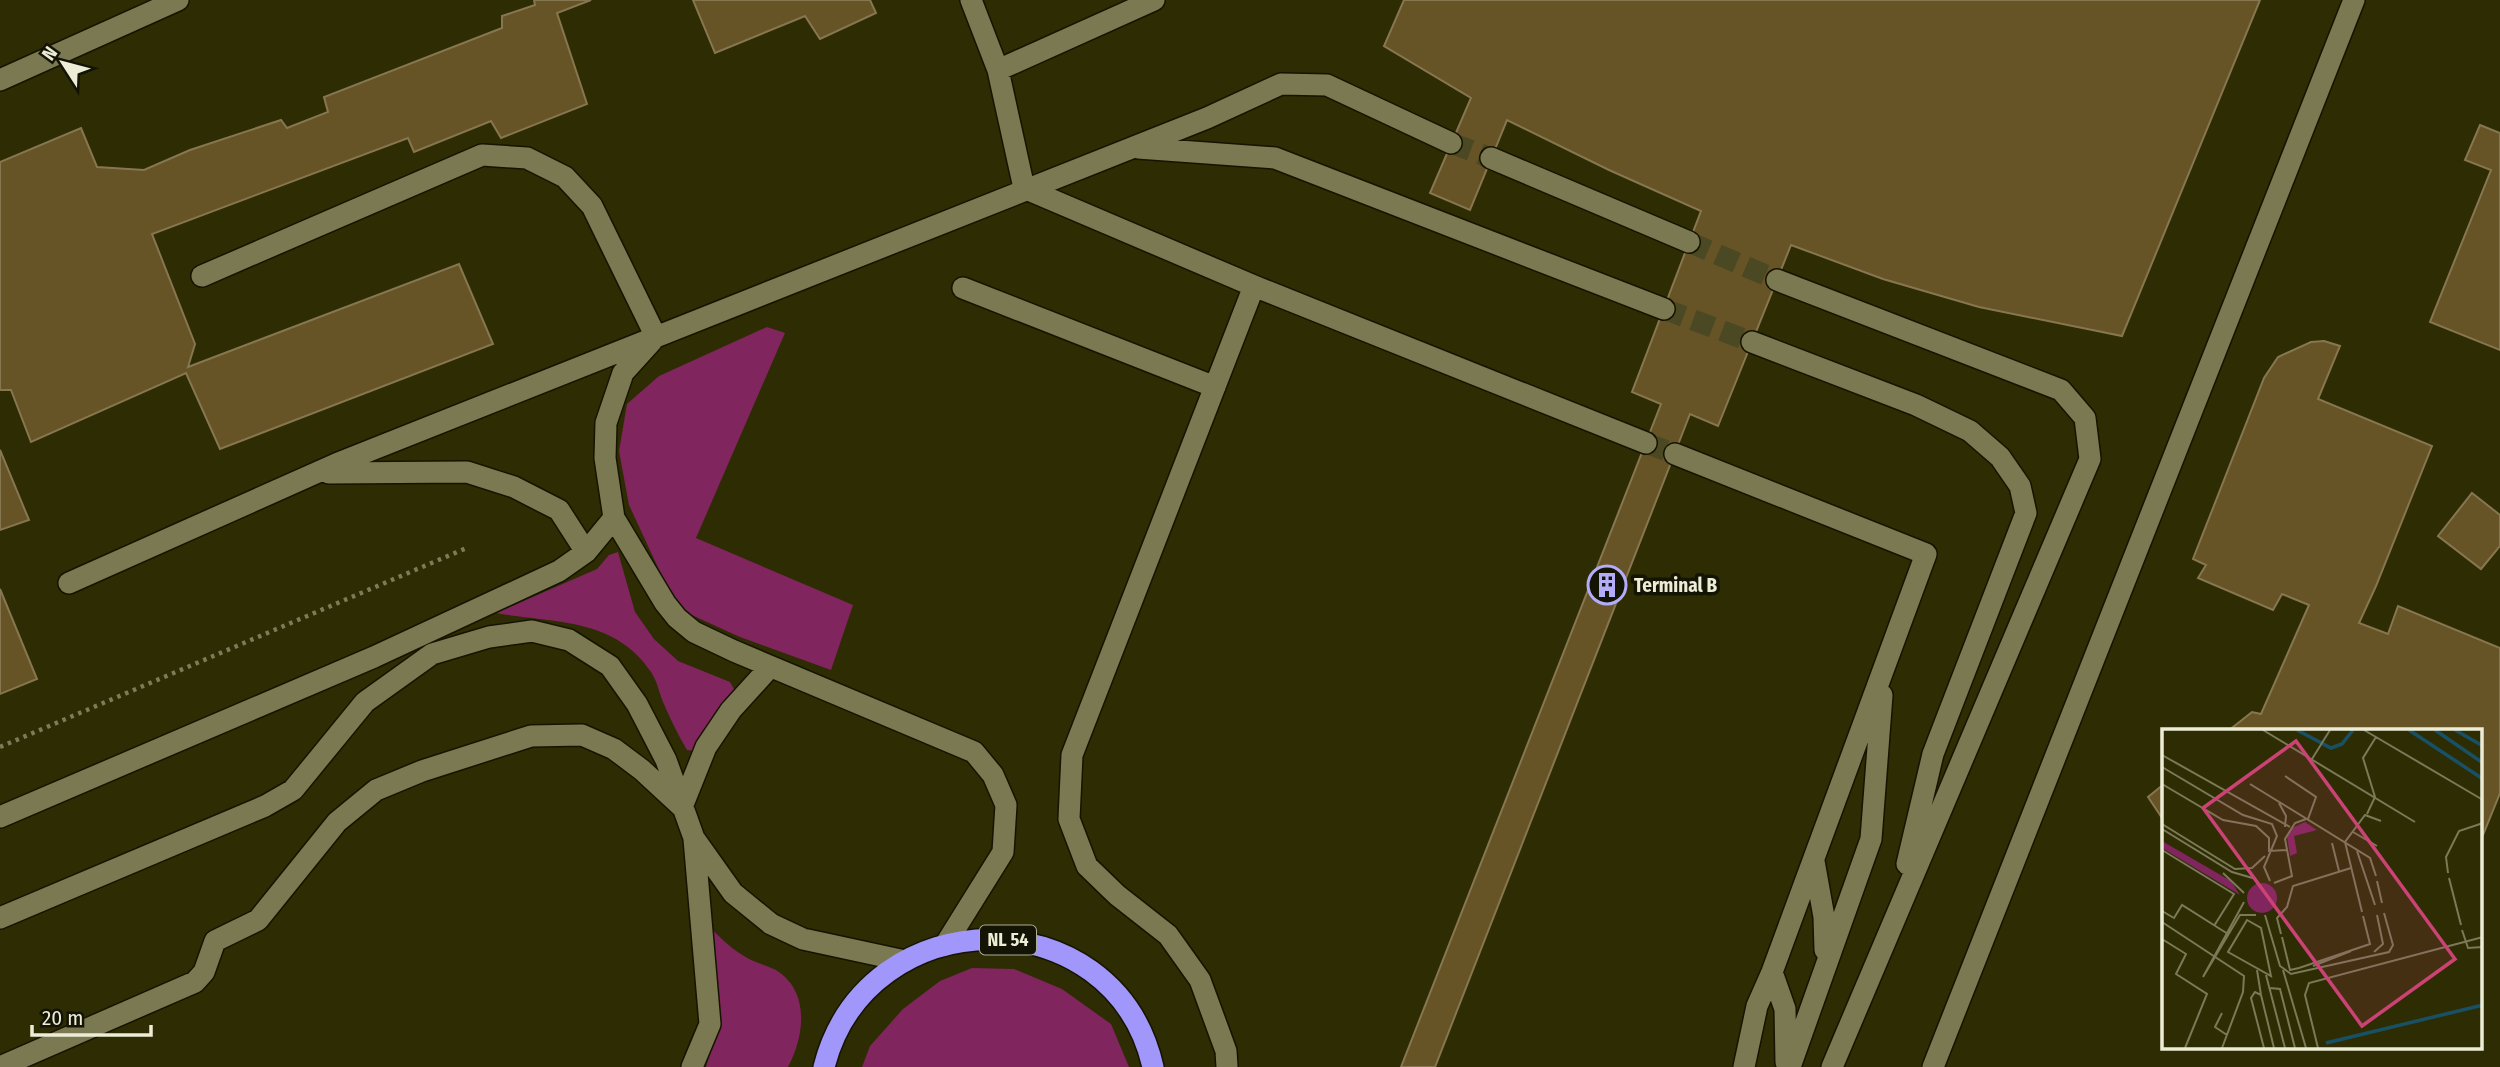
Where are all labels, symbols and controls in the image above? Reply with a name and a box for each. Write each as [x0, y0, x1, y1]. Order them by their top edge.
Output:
north arrow [28, 28, 98, 98]
text: N [37, 42, 62, 65]
building icon: Terminal B [1586, 564, 1628, 606]
place label: Terminal B [1634, 574, 1718, 597]
inset map [2162, 729, 2482, 1050]
road number: NL 54 [980, 925, 1036, 954]
scale bar [32, 993, 150, 1038]
text: 20 m [42, 1005, 83, 1031]

